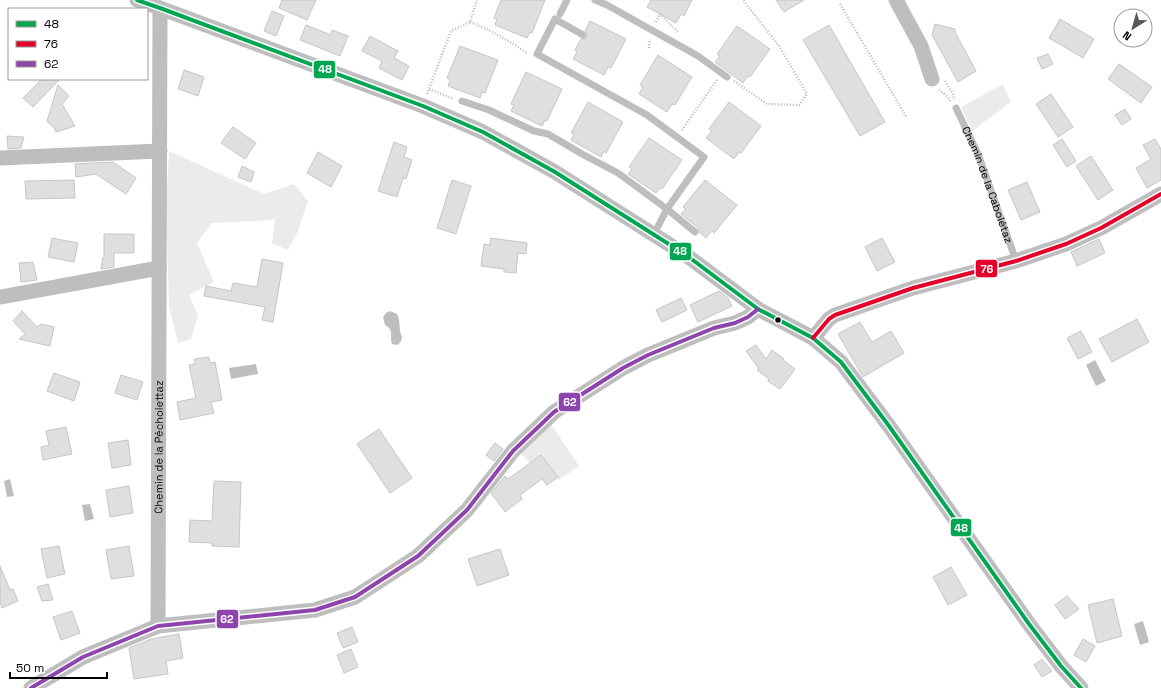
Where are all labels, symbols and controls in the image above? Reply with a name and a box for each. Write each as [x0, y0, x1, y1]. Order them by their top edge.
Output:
legend [8, 8, 148, 80]
north arrow [1113, 8, 1153, 48]
text: 48 [44, 16, 59, 32]
text: N [1120, 28, 1134, 44]
text: 76 [44, 36, 58, 52]
text: 62 [44, 56, 59, 72]
line badge: 48 [313, 60, 336, 79]
text: 48 [318, 62, 332, 76]
street label: Chemin de la Cabolétaz [959, 124, 1016, 245]
line badge: 48 [669, 242, 692, 261]
text: 48 [673, 244, 687, 258]
line badge: 76 [975, 259, 998, 278]
text: 76 [981, 262, 994, 276]
unlabelled marker [773, 315, 783, 325]
street label: Chemin de la Pécholettaz [151, 380, 166, 514]
line badge: 62 [558, 392, 581, 412]
text: 62 [563, 395, 577, 409]
line badge: 48 [950, 518, 972, 537]
text: 48 [954, 521, 968, 535]
line badge: 62 [216, 609, 239, 629]
text: 62 [220, 612, 234, 626]
scale bar [10, 654, 107, 680]
text: 50 m [16, 660, 44, 676]

